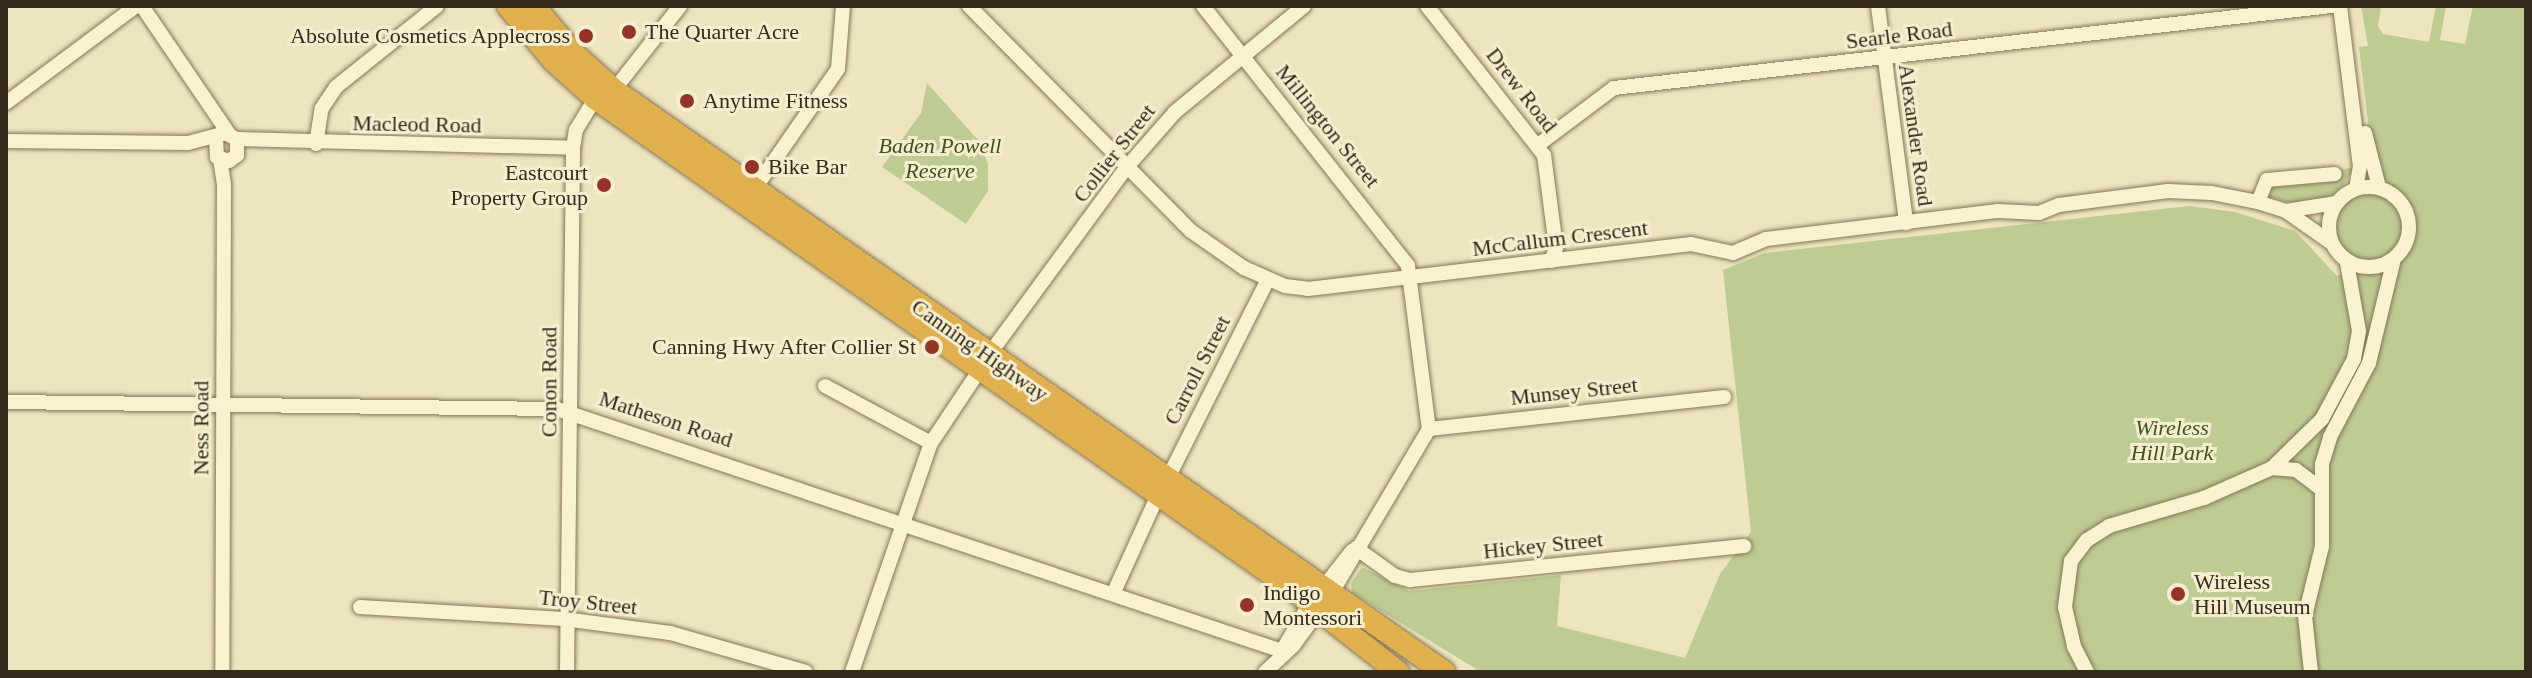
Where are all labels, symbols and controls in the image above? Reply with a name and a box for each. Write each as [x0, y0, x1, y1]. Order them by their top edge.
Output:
street label: Searle Road [1844, 15, 1954, 55]
place label: The Quarter Acre [645, 19, 800, 45]
place label: Absolute Cosmetics Applecross [289, 23, 570, 49]
marker: The Quarter Acre [620, 23, 638, 41]
marker: Absolute Cosmetics Applecross [577, 27, 595, 45]
street label: Drew Road [1481, 42, 1563, 138]
street label: Millington Street [1270, 59, 1386, 193]
street label: Alexander Road [1893, 62, 1939, 208]
place label: Anytime Fitness [703, 88, 848, 114]
marker: Anytime Fitness [678, 92, 696, 110]
street label: Collier Street [1067, 98, 1161, 208]
street label: Macleod Road [352, 110, 482, 138]
park label: Baden Powell Reserve [879, 132, 1001, 184]
place label: Bike Bar [768, 154, 847, 180]
marker: Bike Bar [743, 158, 761, 176]
place label: Eastcourt Property Group [451, 159, 588, 210]
marker: Eastcourt Property Group [595, 176, 613, 194]
street label: McCallum Crescent [1471, 214, 1649, 262]
street label: Canning Highway [907, 293, 1053, 407]
street label: Carroll Street [1158, 311, 1236, 429]
street label: Conon Road [536, 327, 562, 437]
place label: Canning Hwy After Collier St [651, 334, 916, 360]
marker: Canning Hwy After Collier St [923, 338, 941, 356]
street label: Munsey Street [1509, 371, 1639, 411]
street label: Ness Road [188, 381, 214, 475]
street label: Matheson Road [596, 385, 736, 453]
park label: Wireless Hill Park [2131, 414, 2213, 466]
street label: Hickey Street [1482, 526, 1604, 564]
place label: Wireless Hill Museum [2194, 568, 2311, 620]
place label: Indigo Montessori [1263, 579, 1362, 630]
street label: Troy Street [537, 584, 639, 620]
marker: Wireless Hill Museum [2169, 585, 2187, 603]
marker: Indigo Montessori [1238, 596, 1256, 614]

